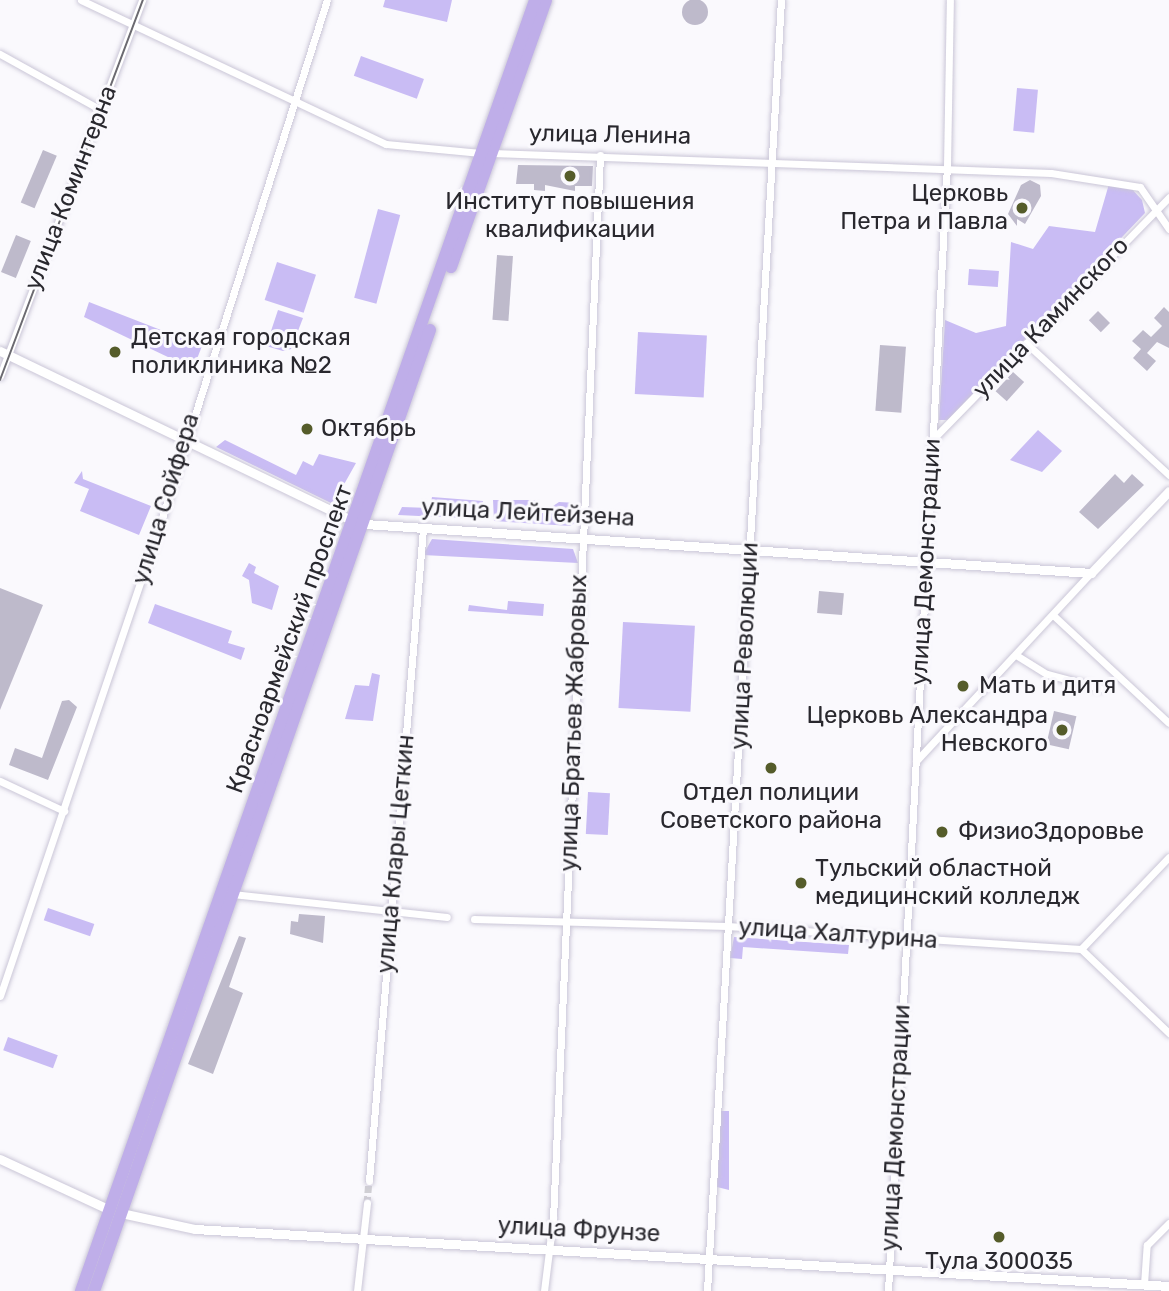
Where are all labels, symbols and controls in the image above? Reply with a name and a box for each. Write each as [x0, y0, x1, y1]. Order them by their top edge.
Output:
street label: улица Коминтерна [19, 82, 123, 294]
street label: улица Ленина [529, 119, 691, 151]
marker: Институт повышения квалификации [562, 168, 578, 184]
place label: Церковь Петра и Павла [840, 180, 1008, 236]
place label: Институт повышения квалификации [445, 188, 695, 244]
marker: Церковь Петра и Павла [1014, 200, 1030, 216]
street label: улица Каминского [967, 232, 1135, 404]
place label: Детская городская поликлиника №2 [131, 324, 351, 380]
marker: Детская городская поликлиника №2 [105, 342, 125, 362]
street label: улица Сойфера [126, 410, 206, 588]
place label: Октябрь [321, 415, 416, 443]
marker: Октябрь [299, 421, 315, 437]
street label: улица Демонстрации [905, 438, 947, 686]
street label: Красноармейский проспект [221, 481, 359, 797]
street label: улица Лейтейзена [420, 493, 636, 533]
street label: улица Революции [725, 541, 765, 751]
street label: улица Братьев Жабровых [554, 574, 594, 872]
place label: Мать и дитя [979, 672, 1116, 700]
marker: Мать и дитя [953, 676, 973, 696]
place label: Церковь Александра Невского [807, 702, 1048, 758]
marker: Церковь Александра Невского [1054, 722, 1070, 738]
street label: улица Клары Цеткин [371, 733, 421, 975]
marker: Отдел полиции Советского района [763, 760, 779, 776]
place label: Отдел полиции Советского района [660, 779, 882, 835]
place label: ФизиоЗдоровье [958, 818, 1144, 846]
marker: ФизиоЗдоровье [932, 822, 952, 842]
place label: Тульский областной медицинский колледж [815, 855, 1080, 911]
marker: Тульский областной медицинский колледж [793, 875, 809, 891]
street label: улица Халтурина [737, 913, 939, 955]
street label: улица Демонстрации [875, 1004, 917, 1252]
street label: улица Фрунзе [497, 1211, 661, 1249]
marker: Тула 300035 [991, 1229, 1007, 1245]
place label: Тула 300035 [925, 1248, 1073, 1276]

